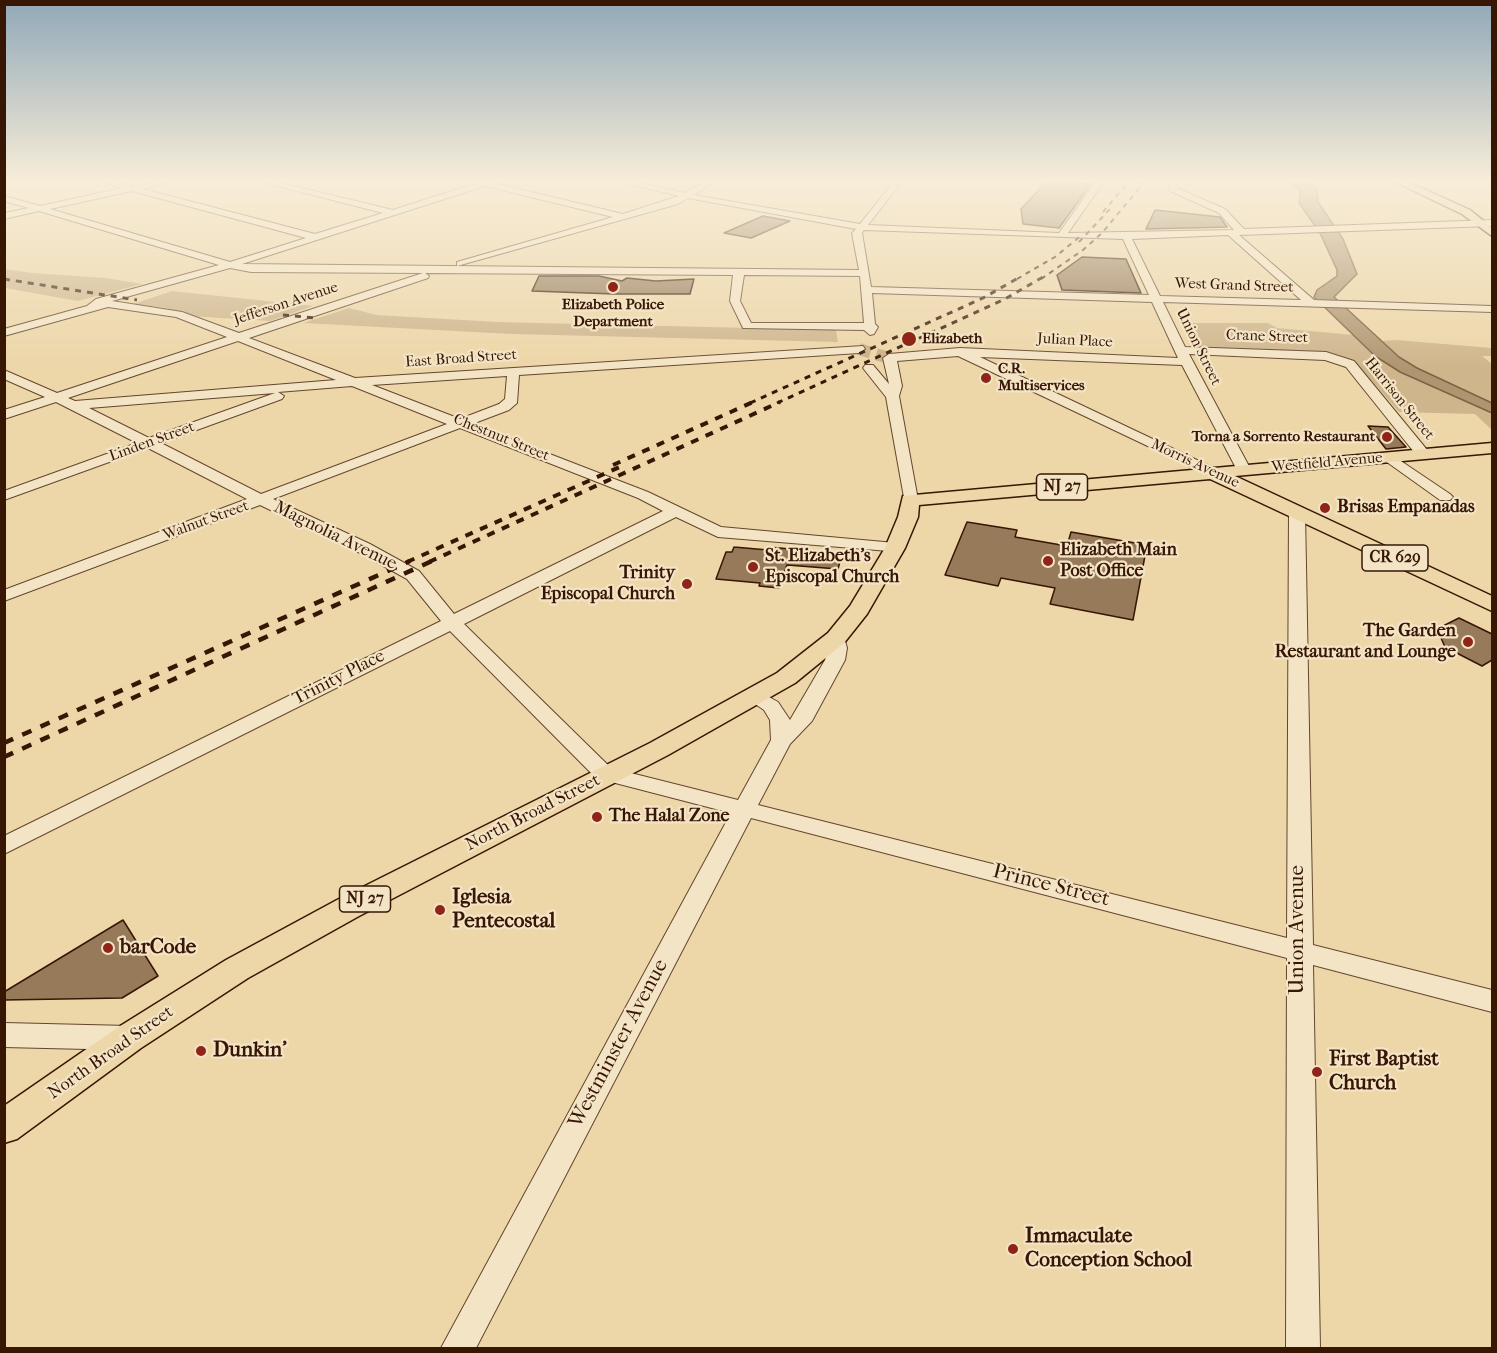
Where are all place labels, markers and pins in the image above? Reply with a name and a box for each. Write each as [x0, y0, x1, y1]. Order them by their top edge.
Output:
marker: Elizabeth Police Department [606, 280, 620, 294]
place label: Elizabeth Police Department [562, 296, 664, 331]
marker: Elizabeth [900, 330, 918, 348]
place label: Elizabeth [922, 330, 982, 348]
place label: C.R. Multiservices [998, 360, 1085, 395]
marker: C.R. Multiservices [979, 371, 993, 385]
place label: Torna a Sorrento Restaurant [1192, 428, 1375, 446]
marker: Torna a Sorrento Restaurant [1380, 430, 1394, 444]
place label: Brisas Empanadas [1337, 497, 1475, 519]
marker: Brisas Empanadas [1318, 501, 1332, 515]
place label: Elizabeth Main Post Office [1060, 540, 1177, 582]
place label: St. Elizabeth's Episcopal Church [765, 546, 899, 588]
marker: Elizabeth Main Post Office [1041, 554, 1055, 568]
marker: St. Elizabeth's Episcopal Church [746, 560, 760, 574]
place label: Trinity Episcopal Church [541, 563, 675, 606]
marker: Trinity Episcopal Church [680, 577, 694, 591]
place label: The Garden Restaurant and Lounge [1275, 621, 1456, 664]
marker: The Garden Restaurant and Lounge [1461, 635, 1475, 649]
place label: The Halal Zone [609, 806, 729, 828]
marker: The Halal Zone [590, 810, 604, 824]
place label: Iglesia Pentecostal [452, 885, 555, 935]
marker: Iglesia Pentecostal [433, 903, 447, 917]
place label: barCode [120, 935, 196, 961]
marker: barCode [101, 941, 115, 955]
place label: Dunkin' [213, 1038, 287, 1064]
marker: Dunkin' [194, 1044, 208, 1058]
place label: First Baptist Church [1329, 1047, 1439, 1097]
marker: First Baptist Church [1310, 1065, 1324, 1079]
place label: Immaculate Conception School [1025, 1224, 1192, 1274]
marker: Immaculate Conception School [1006, 1242, 1020, 1256]

